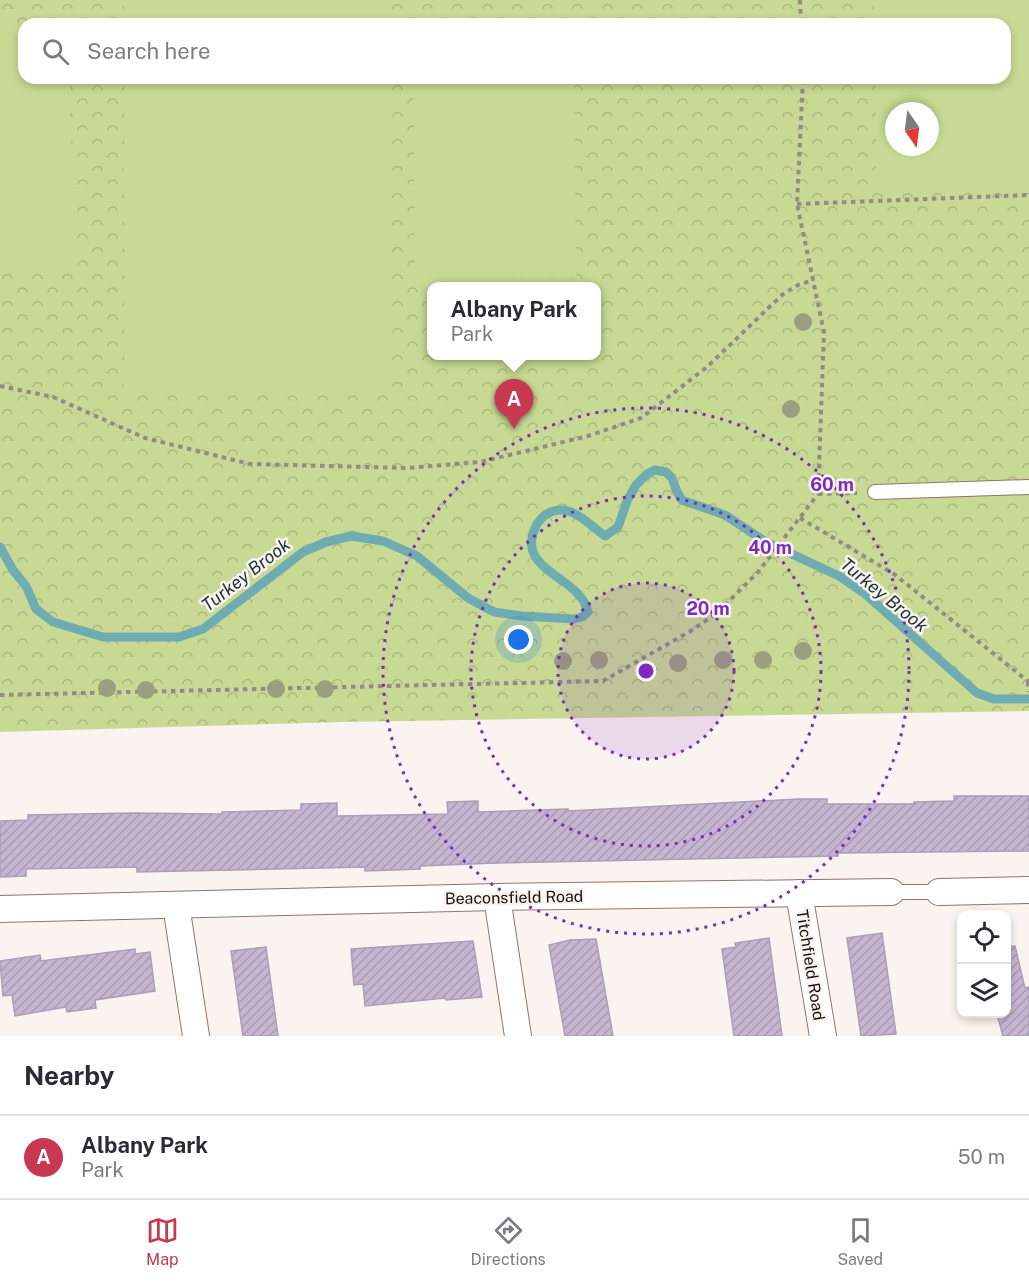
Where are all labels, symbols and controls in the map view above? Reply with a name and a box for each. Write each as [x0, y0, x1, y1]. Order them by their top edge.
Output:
search box [18, 18, 1011, 84]
icon: search [39, 35, 72, 68]
text: Search here [87, 38, 211, 64]
north arrow [885, 102, 939, 156]
popup [427, 282, 601, 360]
text: Albany Park [450, 296, 578, 322]
text: Park [450, 322, 493, 346]
pin: A [494, 380, 534, 429]
text: 60 m [810, 474, 854, 495]
water label: Turkey Brook [197, 533, 294, 616]
text: 40 m [748, 537, 792, 558]
water label: Turkey Brook [836, 553, 932, 636]
text: 20 m [686, 598, 730, 619]
your location [504, 625, 533, 654]
centre of rings [636, 661, 656, 681]
street label: Beaconsfield Road [445, 887, 583, 908]
street label: Titchfield Road [792, 908, 829, 1022]
map controls [957, 910, 1011, 1018]
button: locate [957, 910, 1011, 964]
button: layers [957, 964, 1011, 1018]
text: Nearby [24, 1060, 114, 1091]
text: Albany Park [81, 1132, 208, 1158]
text: A [36, 1145, 51, 1169]
text: 50 m [958, 1145, 1005, 1169]
text: Park [81, 1158, 124, 1182]
tab: Map [146, 1214, 179, 1269]
tab: Directions [471, 1214, 546, 1269]
tab: Saved [837, 1214, 883, 1269]

